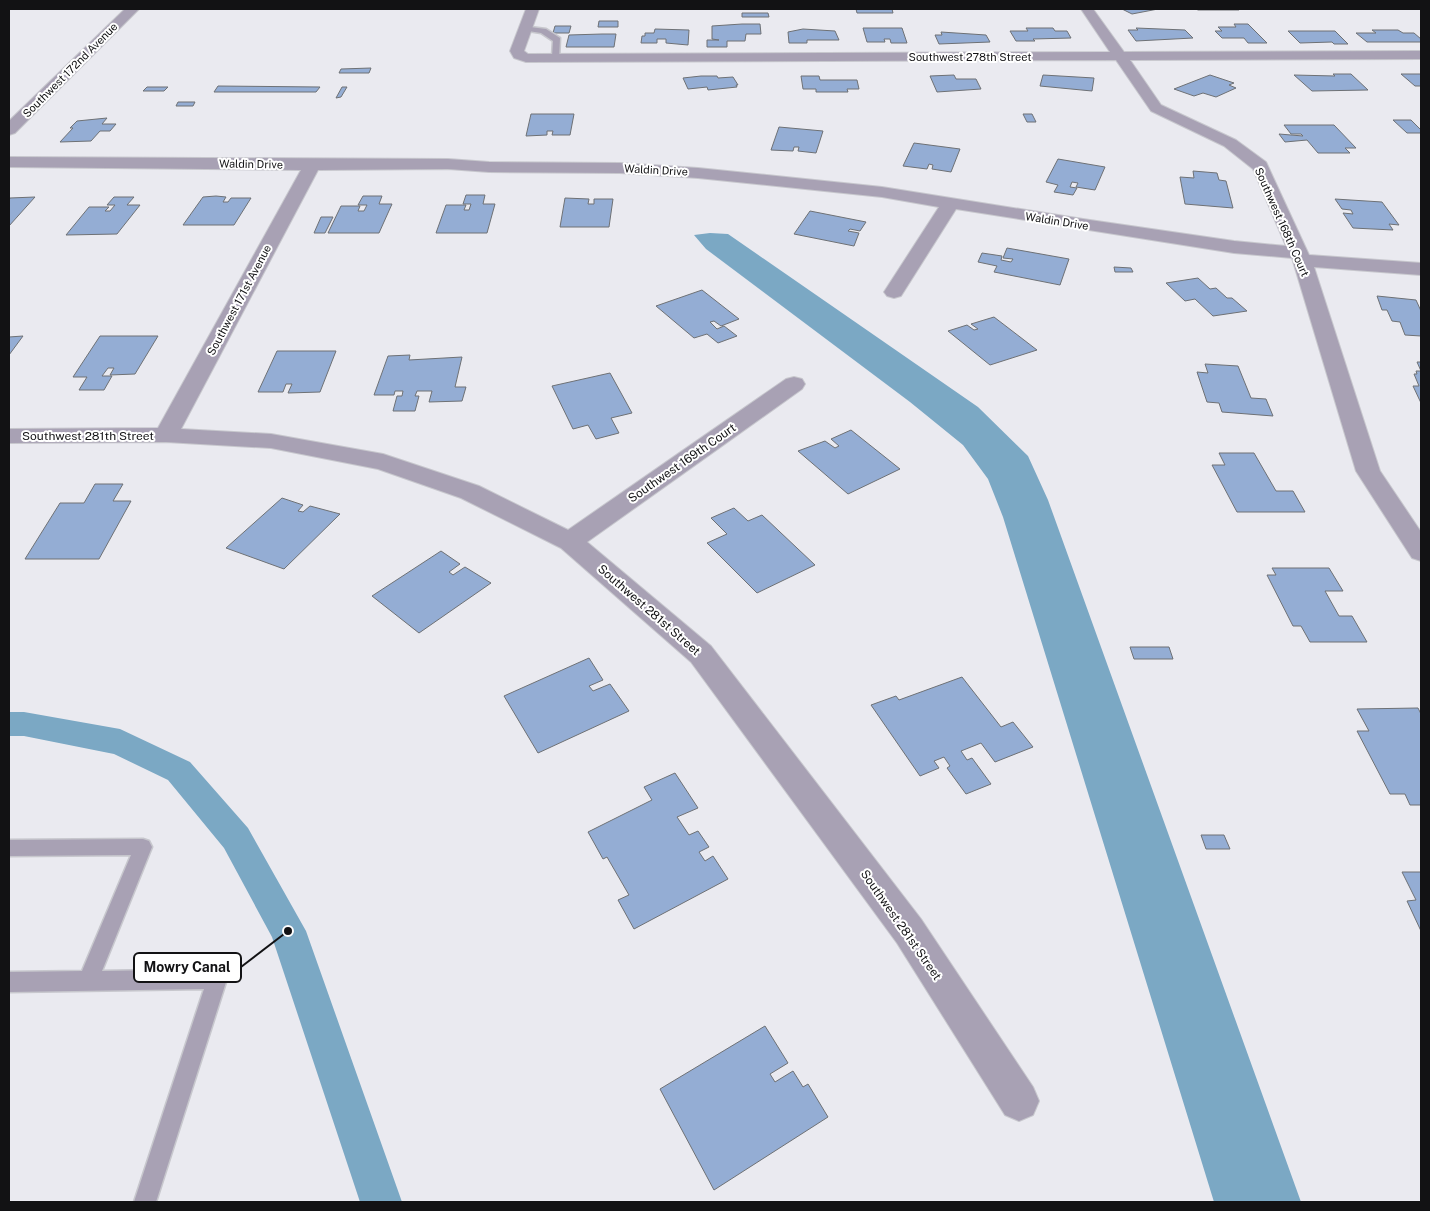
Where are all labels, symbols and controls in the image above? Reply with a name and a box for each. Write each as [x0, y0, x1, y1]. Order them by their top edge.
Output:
street label: Southwest 172nd Avenue [20, 20, 120, 120]
street label: Southwest 278th Street [909, 51, 1031, 63]
street label: Waldin Drive [219, 157, 283, 171]
street label: Waldin Drive [624, 162, 688, 178]
street label: Southwest 168th Court [1253, 166, 1311, 278]
street label: Waldin Drive [1024, 210, 1090, 232]
street label: Southwest 171st Avenue [205, 243, 273, 357]
street label: Southwest 169th Court [625, 420, 739, 505]
street label: Southwest 281th Street [22, 429, 154, 443]
street label: Southwest 281st Street [595, 562, 703, 658]
street label: Southwest 281st Street [858, 867, 945, 983]
callout: Mowry Canal [134, 953, 241, 982]
text: Mowry Canal [143, 959, 231, 975]

